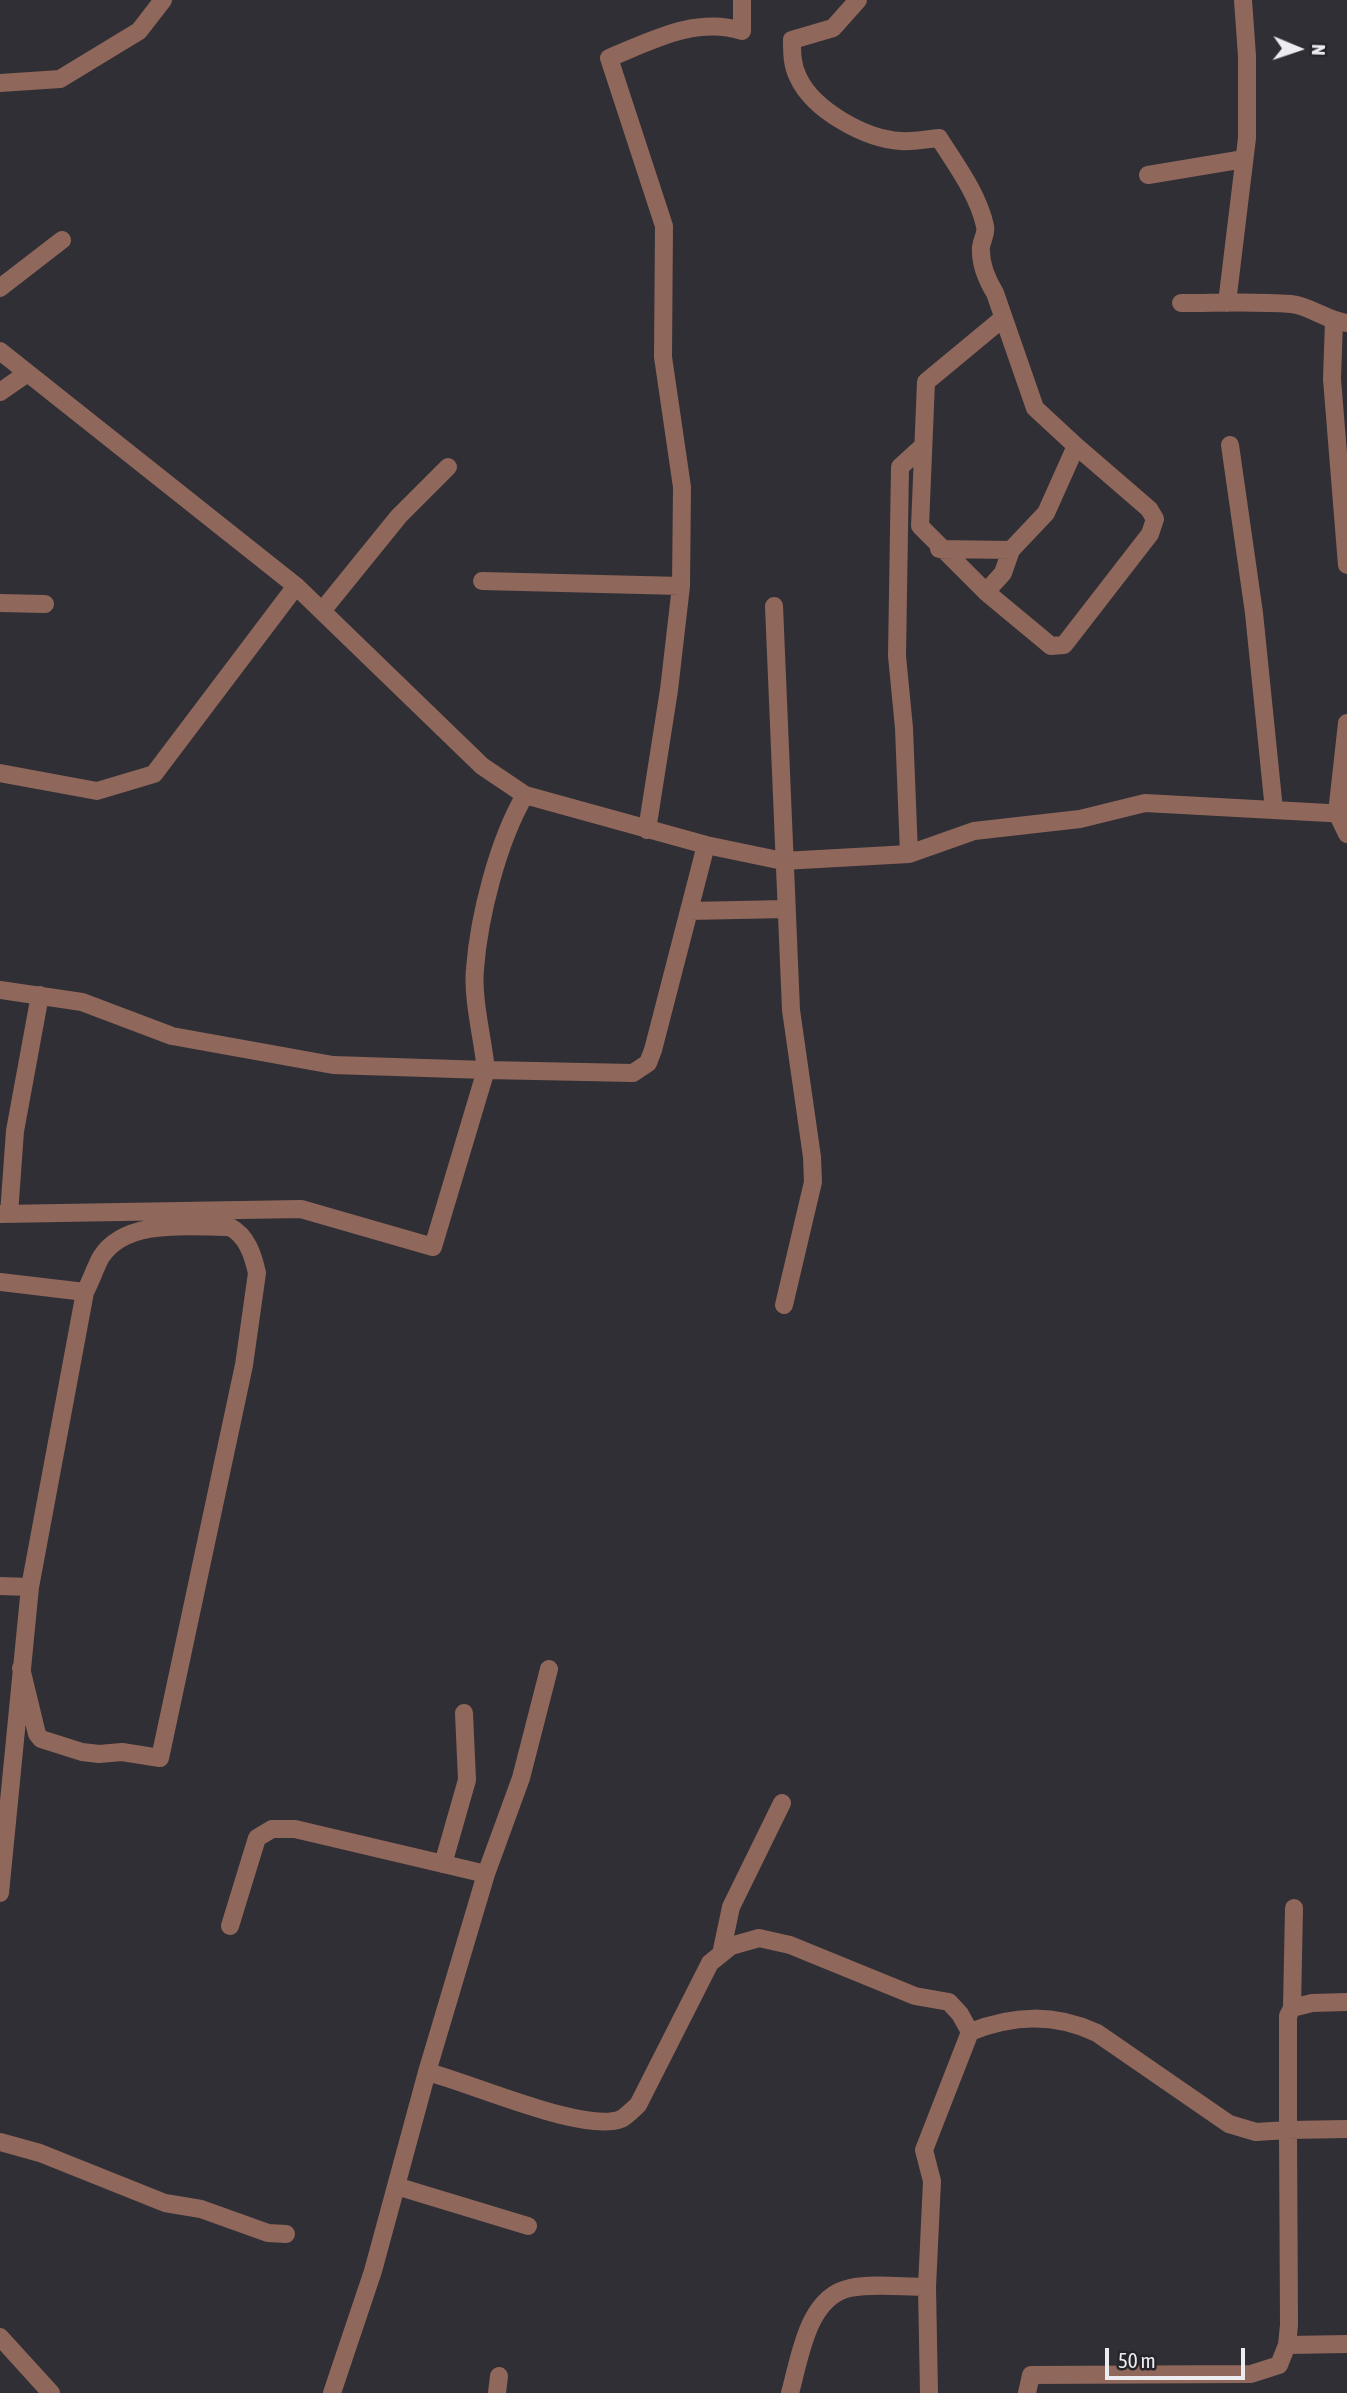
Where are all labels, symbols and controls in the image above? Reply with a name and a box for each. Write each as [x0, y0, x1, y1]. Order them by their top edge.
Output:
north arrow [1263, 14, 1333, 84]
text: N [1308, 44, 1330, 56]
scale bar [1109, 2334, 1249, 2378]
text: 50 m [1118, 2348, 1156, 2372]

